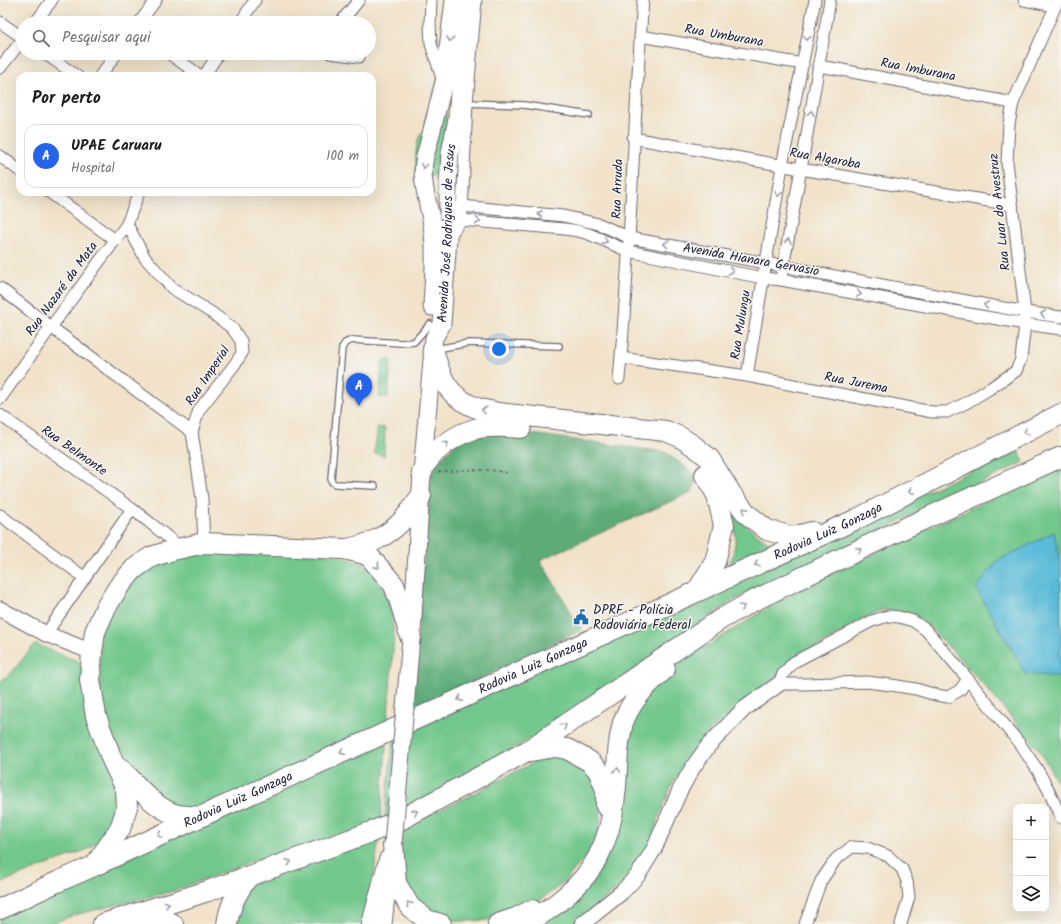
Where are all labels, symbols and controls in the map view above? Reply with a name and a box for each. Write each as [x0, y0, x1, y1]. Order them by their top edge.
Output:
search box [16, 16, 376, 60]
street label: Rua Umburana [683, 19, 765, 53]
text: Pesquisar aqui [62, 26, 151, 50]
icon: search [30, 27, 52, 49]
one-way arrow [804, 35, 812, 41]
one-way arrow [445, 36, 454, 42]
street label: Rua Imburana [879, 52, 957, 88]
text: Por perto [32, 85, 101, 112]
one-way arrow [806, 110, 814, 116]
text: UPAE Caruaru [71, 134, 162, 158]
street label: Avenida José Rodrigues de Jesus [432, 141, 462, 323]
street label: Rua Algaroba [788, 142, 862, 176]
text: A [42, 146, 50, 167]
text: 100 m [326, 146, 359, 167]
street label: Rua Luar do Avestruz [983, 152, 1017, 272]
text: Hospital [71, 158, 115, 179]
street label: Rua Arruda [606, 158, 630, 220]
one-way arrow [419, 163, 428, 169]
one-way arrow [774, 190, 783, 197]
one-way arrow [537, 209, 543, 218]
one-way arrow [475, 217, 481, 226]
one-way arrow [601, 236, 609, 244]
street label: Rua Nazaré da Mata [20, 237, 104, 341]
street label: Avenida Hianara Gervasio [681, 238, 821, 282]
one-way arrow [783, 238, 792, 244]
one-way arrow [663, 240, 669, 249]
one-way arrow [728, 267, 734, 275]
street label: Rua Mulungu [725, 288, 757, 361]
one-way arrow [856, 289, 862, 298]
one-way arrow [983, 301, 989, 309]
one-way arrow [1040, 310, 1046, 319]
your location [489, 339, 509, 359]
street label: Rua Imperial [180, 342, 236, 410]
street label: Rua Jurema [823, 367, 889, 399]
pin: A [346, 373, 372, 406]
one-way arrow [481, 406, 487, 414]
street label: Rua Belmonte [37, 420, 111, 482]
one-way arrow [1023, 427, 1031, 435]
one-way arrow [442, 441, 449, 448]
one-way arrow [907, 487, 915, 494]
street label: Rodovia Luiz Gonzaga [770, 497, 886, 566]
one-way arrow [742, 508, 749, 515]
one-way arrow [854, 547, 862, 555]
one-way arrow [754, 559, 762, 567]
one-way arrow [373, 561, 380, 569]
place label: DPRF - Polícia Rodoviária Federal [593, 600, 691, 636]
one-way arrow [738, 604, 745, 612]
public building icon: DPRF - Polícia Rodoviária Federal [572, 608, 590, 626]
street label: Rodovia Luiz Gonzaga [475, 632, 591, 700]
one-way arrow [457, 694, 465, 702]
one-way arrow [560, 724, 567, 731]
one-way arrow [339, 747, 346, 755]
street label: Rodovia Luiz Gonzaga [180, 766, 296, 834]
one-way arrow [613, 767, 621, 773]
map controls [1013, 804, 1049, 912]
button: + [1013, 804, 1049, 840]
one-way arrow [411, 809, 419, 816]
one-way arrow [157, 830, 164, 838]
button: − [1013, 840, 1049, 876]
one-way arrow [286, 858, 293, 866]
button: layers [1013, 876, 1049, 912]
one-way arrow [163, 900, 170, 909]
one-way arrow [407, 902, 414, 909]

